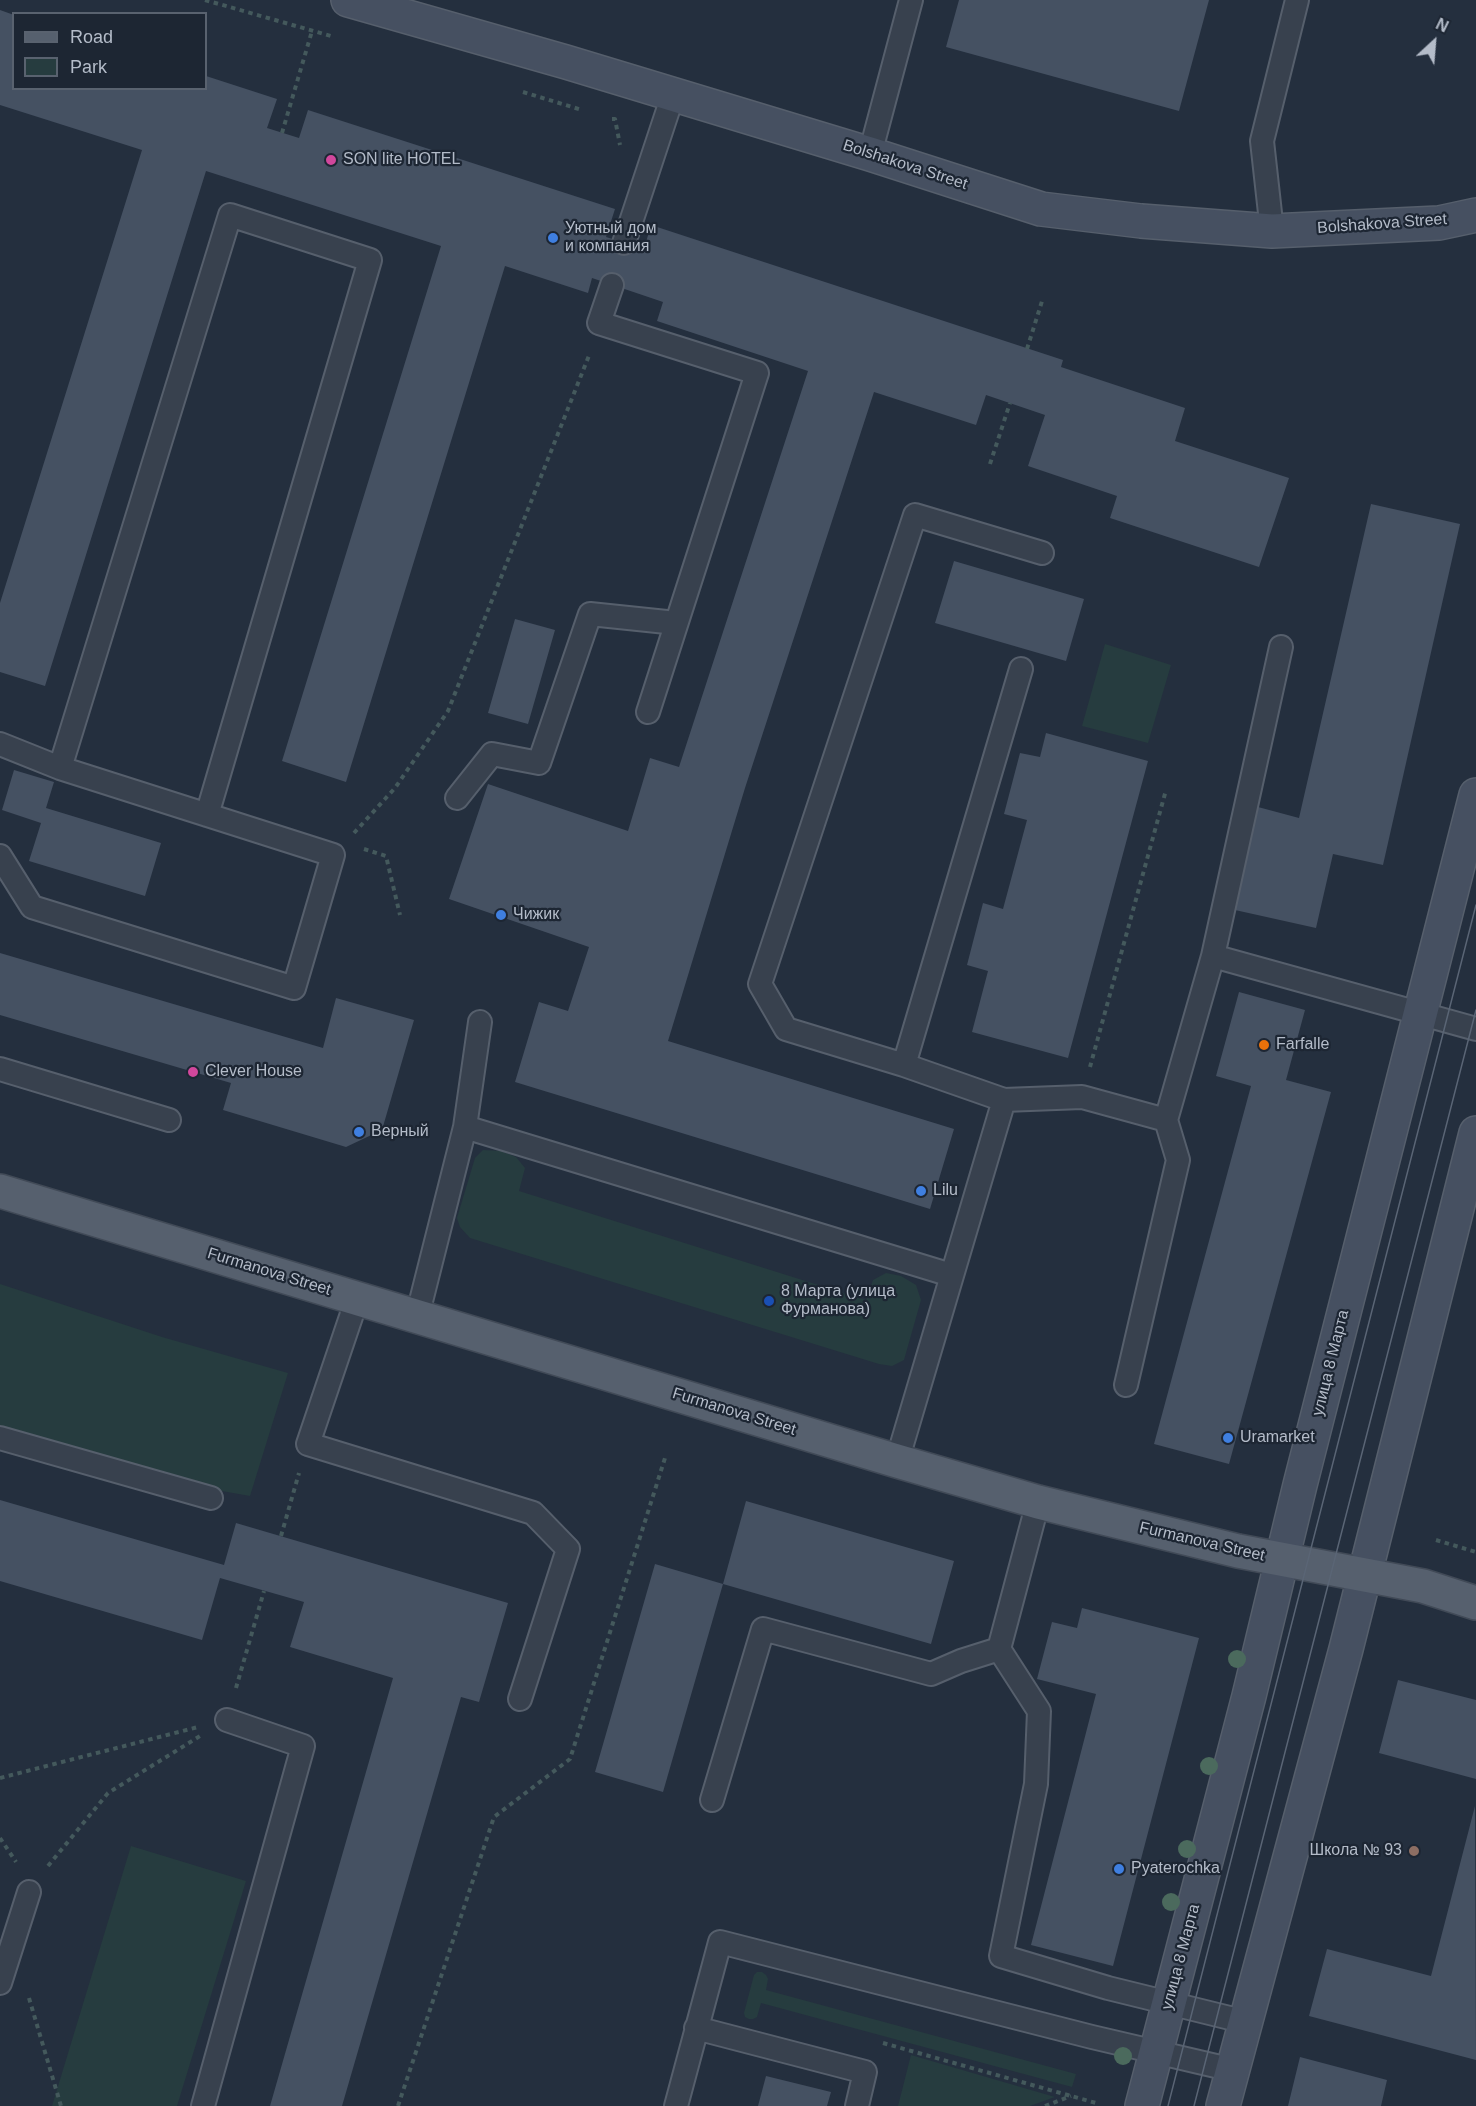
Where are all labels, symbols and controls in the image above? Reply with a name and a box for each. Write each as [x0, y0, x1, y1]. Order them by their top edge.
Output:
legend [12, 12, 207, 90]
north arrow [1404, 12, 1464, 72]
text: N [1433, 15, 1451, 36]
text: Road [70, 27, 113, 47]
text: Park [70, 57, 107, 77]
street label: Bolshakova Street [840, 136, 970, 194]
place label: SON lite HOTEL [343, 150, 460, 170]
marker: SON lite HOTEL [324, 153, 338, 167]
street label: Bolshakova Street [1317, 210, 1447, 238]
place label: Уютный дом и компания [565, 219, 656, 257]
marker: Уютный дом и компания [546, 231, 560, 245]
place label: Чижик [513, 905, 559, 925]
marker: Чижик [494, 908, 508, 922]
place label: Farfalle [1276, 1035, 1329, 1055]
marker: Farfalle [1257, 1038, 1271, 1052]
place label: Clever House [205, 1062, 302, 1082]
marker: Clever House [186, 1065, 200, 1079]
place label: Верный [371, 1122, 429, 1142]
marker: Верный [352, 1125, 366, 1139]
place label: Lilu [933, 1181, 958, 1201]
marker: Lilu [914, 1184, 928, 1198]
street label: Furmanova Street [205, 1244, 333, 1300]
place label: 8 Марта (улица Фурманова) [781, 1282, 895, 1320]
marker: 8 Марта (улица Фурманова) [762, 1294, 776, 1308]
street label: улица 8 Марта [1309, 1308, 1353, 1418]
street label: Furmanova Street [670, 1384, 798, 1440]
place label: Uramarket [1240, 1428, 1315, 1448]
marker: Uramarket [1221, 1431, 1235, 1445]
street label: Furmanova Street [1137, 1518, 1267, 1566]
place label: Школа № 93 [1310, 1841, 1402, 1861]
marker: Школа № 93 [1407, 1844, 1421, 1858]
place label: Pyaterochka [1131, 1859, 1220, 1879]
marker: Pyaterochka [1112, 1862, 1126, 1876]
street label: улица 8 Марта [1158, 1902, 1204, 2012]

